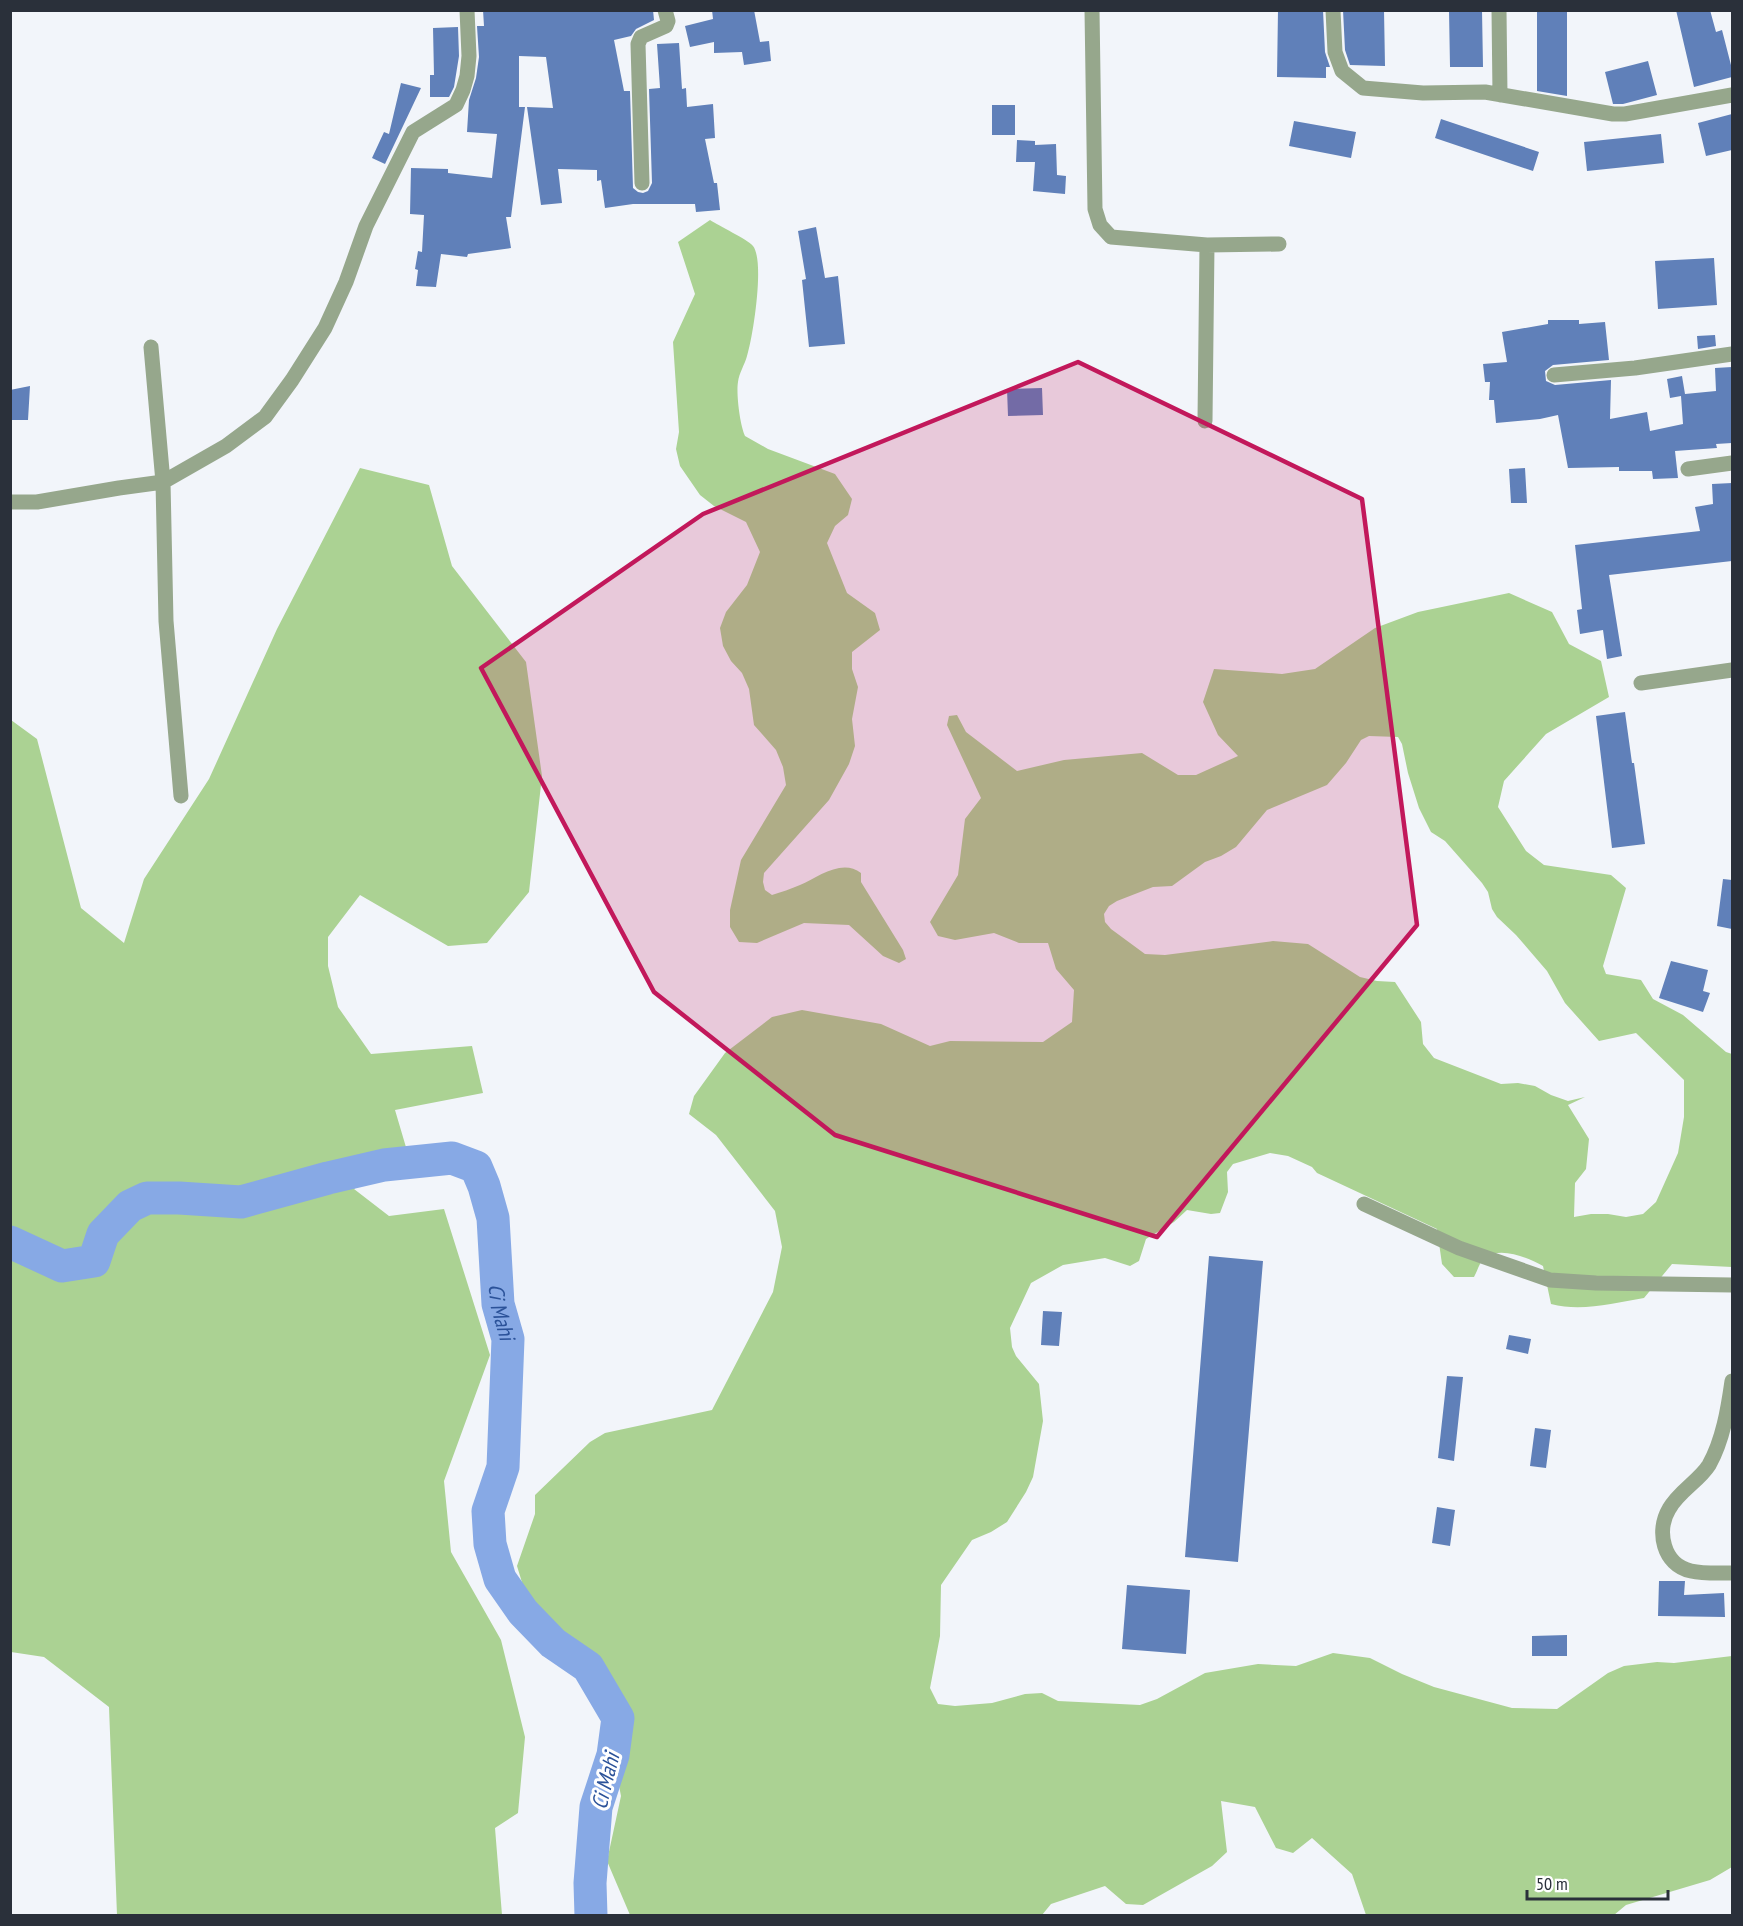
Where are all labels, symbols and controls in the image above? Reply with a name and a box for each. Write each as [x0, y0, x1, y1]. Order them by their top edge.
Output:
water label: Ci Mahi [483, 1283, 522, 1346]
water label: Ci Mahi [585, 1747, 626, 1812]
scale bar [1527, 1863, 1668, 1901]
text: 50 m [1536, 1872, 1568, 1895]

